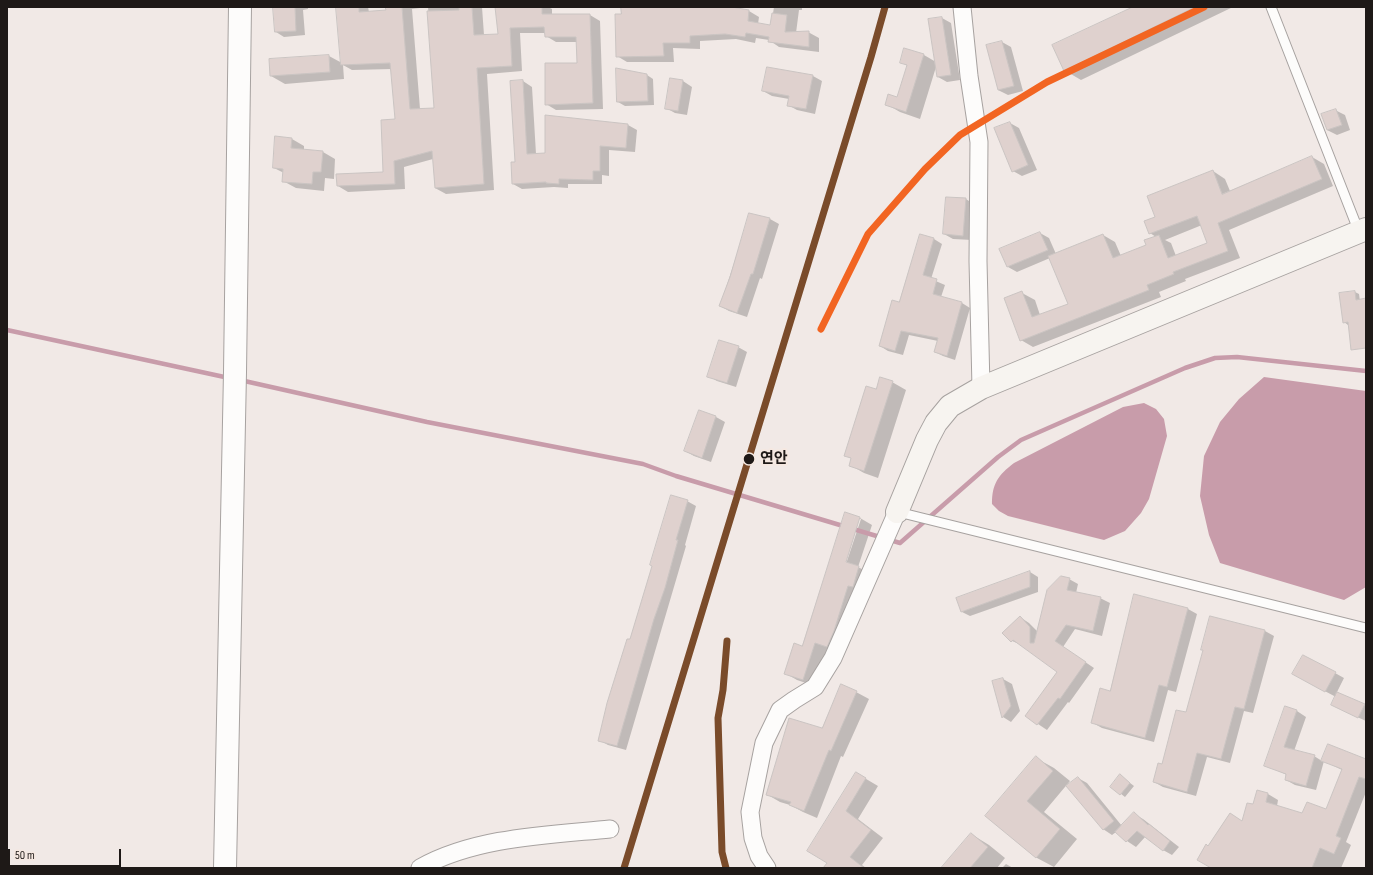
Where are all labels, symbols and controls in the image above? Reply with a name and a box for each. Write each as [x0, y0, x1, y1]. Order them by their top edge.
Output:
place label: 연안 [760, 450, 788, 468]
marker: 연안 [742, 452, 756, 466]
scale bar [10, 841, 123, 867]
text: 50 m [15, 848, 35, 863]

